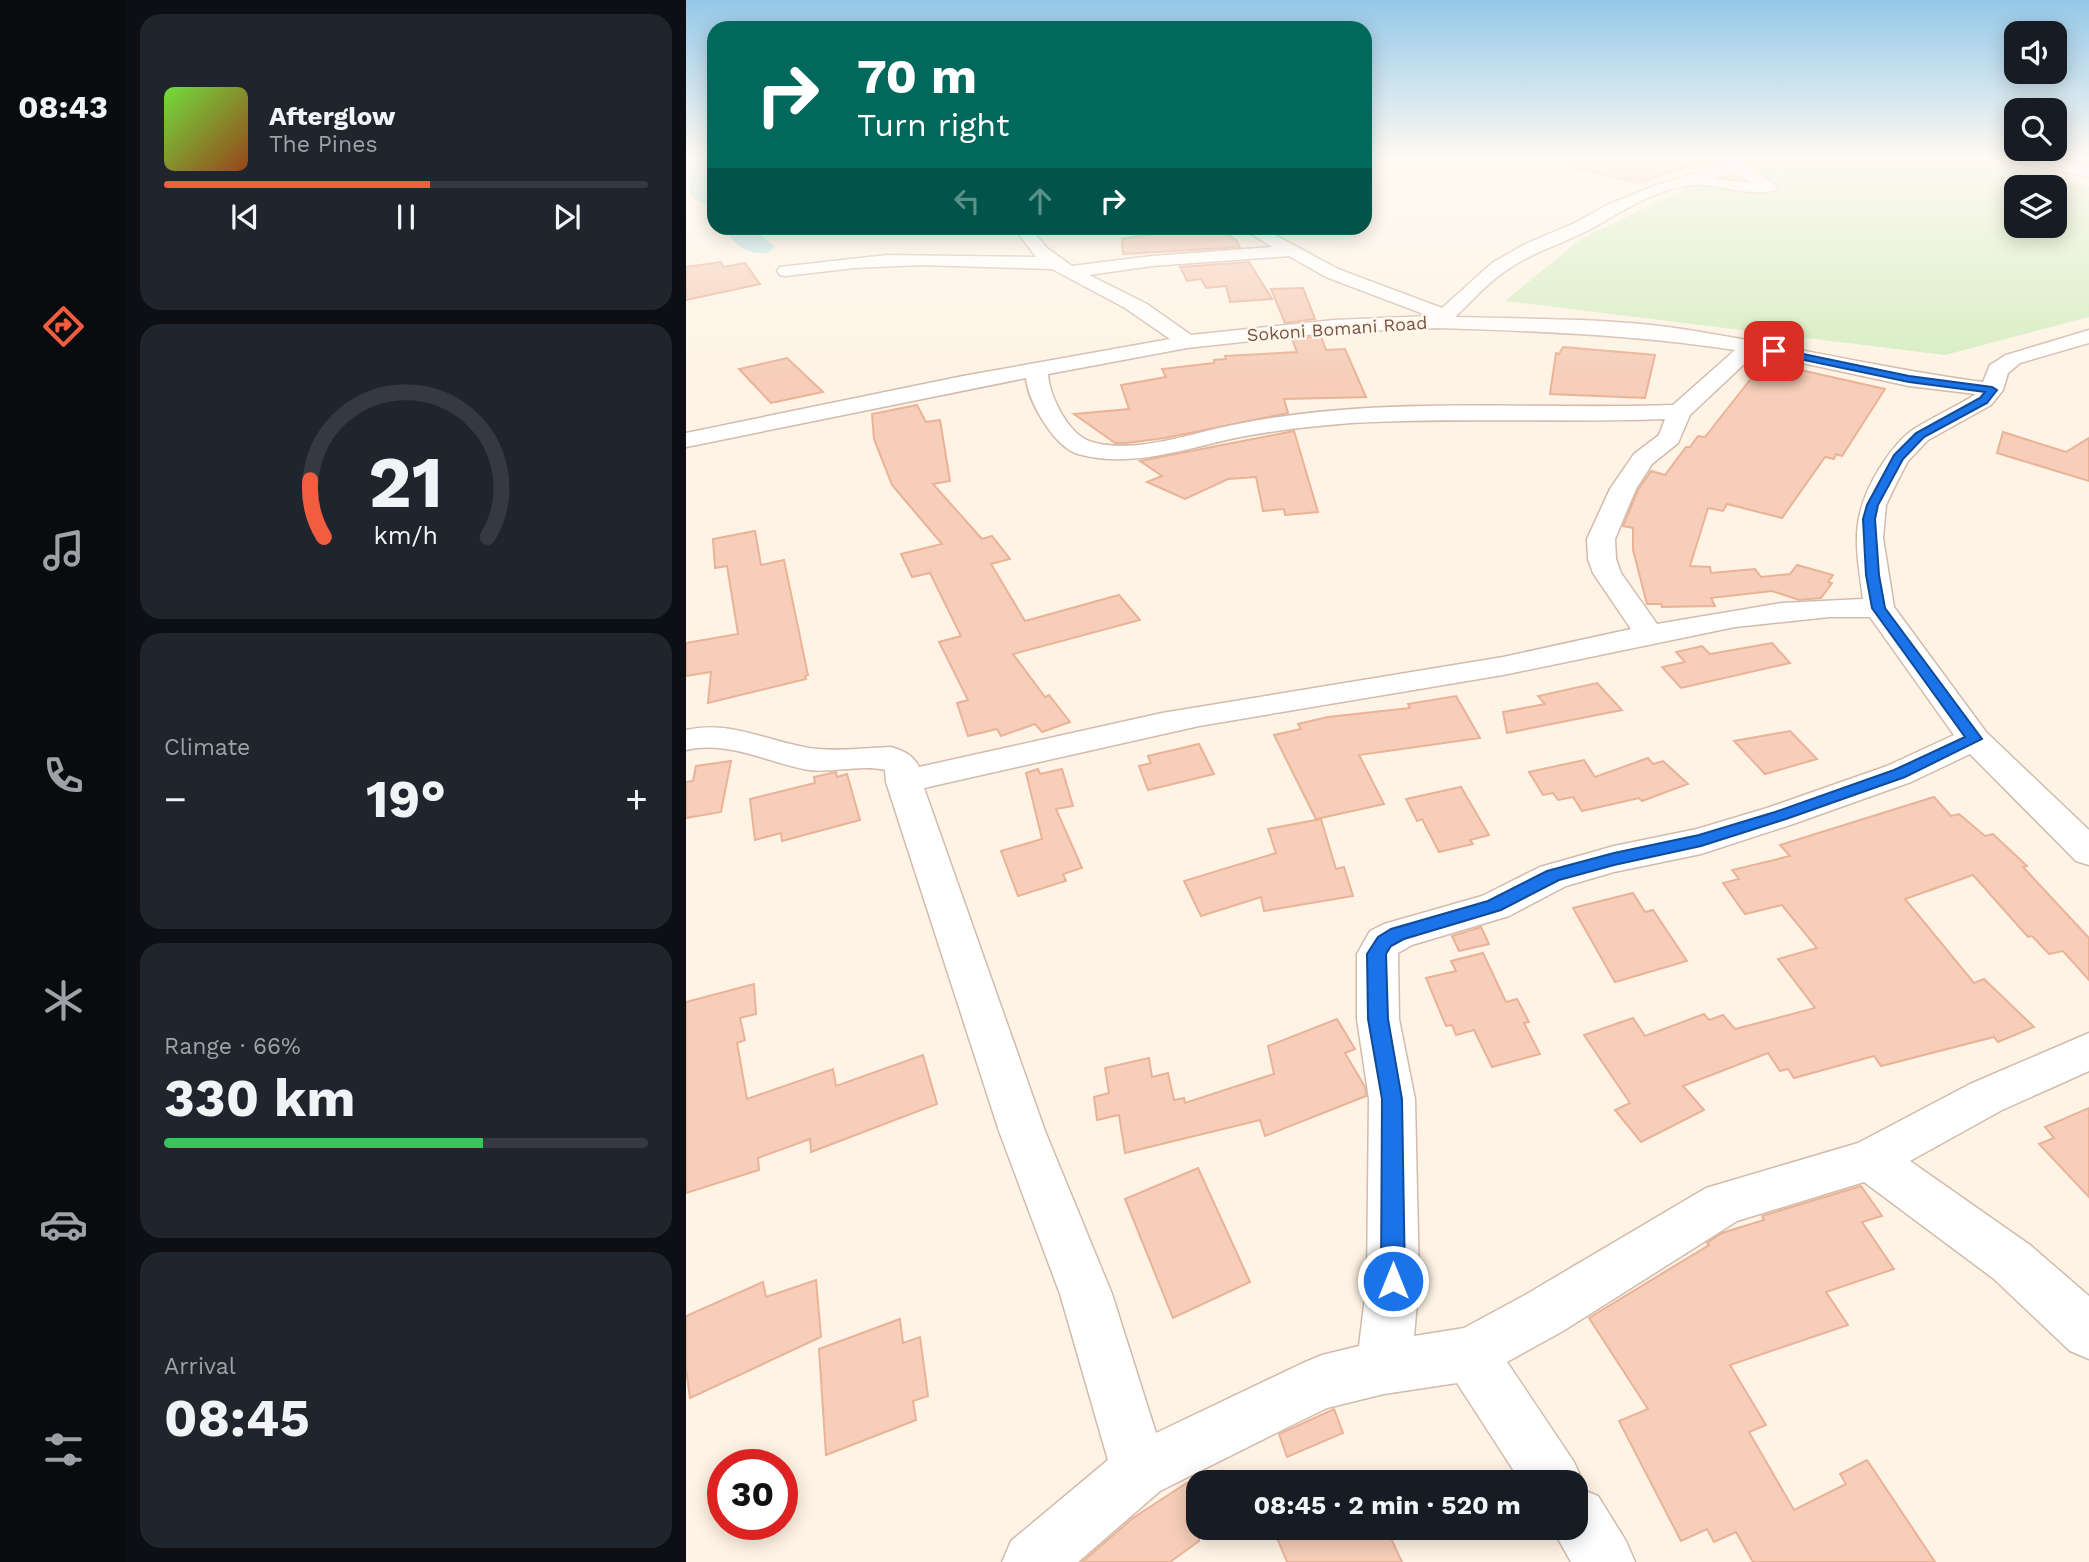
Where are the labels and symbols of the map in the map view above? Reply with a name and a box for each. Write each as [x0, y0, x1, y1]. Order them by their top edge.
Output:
street label: Sokoni Bomani Road [1246, 312, 1428, 345]
pin [1744, 321, 1804, 381]
position arrow [1356, 1244, 1430, 1318]
speed limit sign: 30 [707, 1449, 798, 1540]

